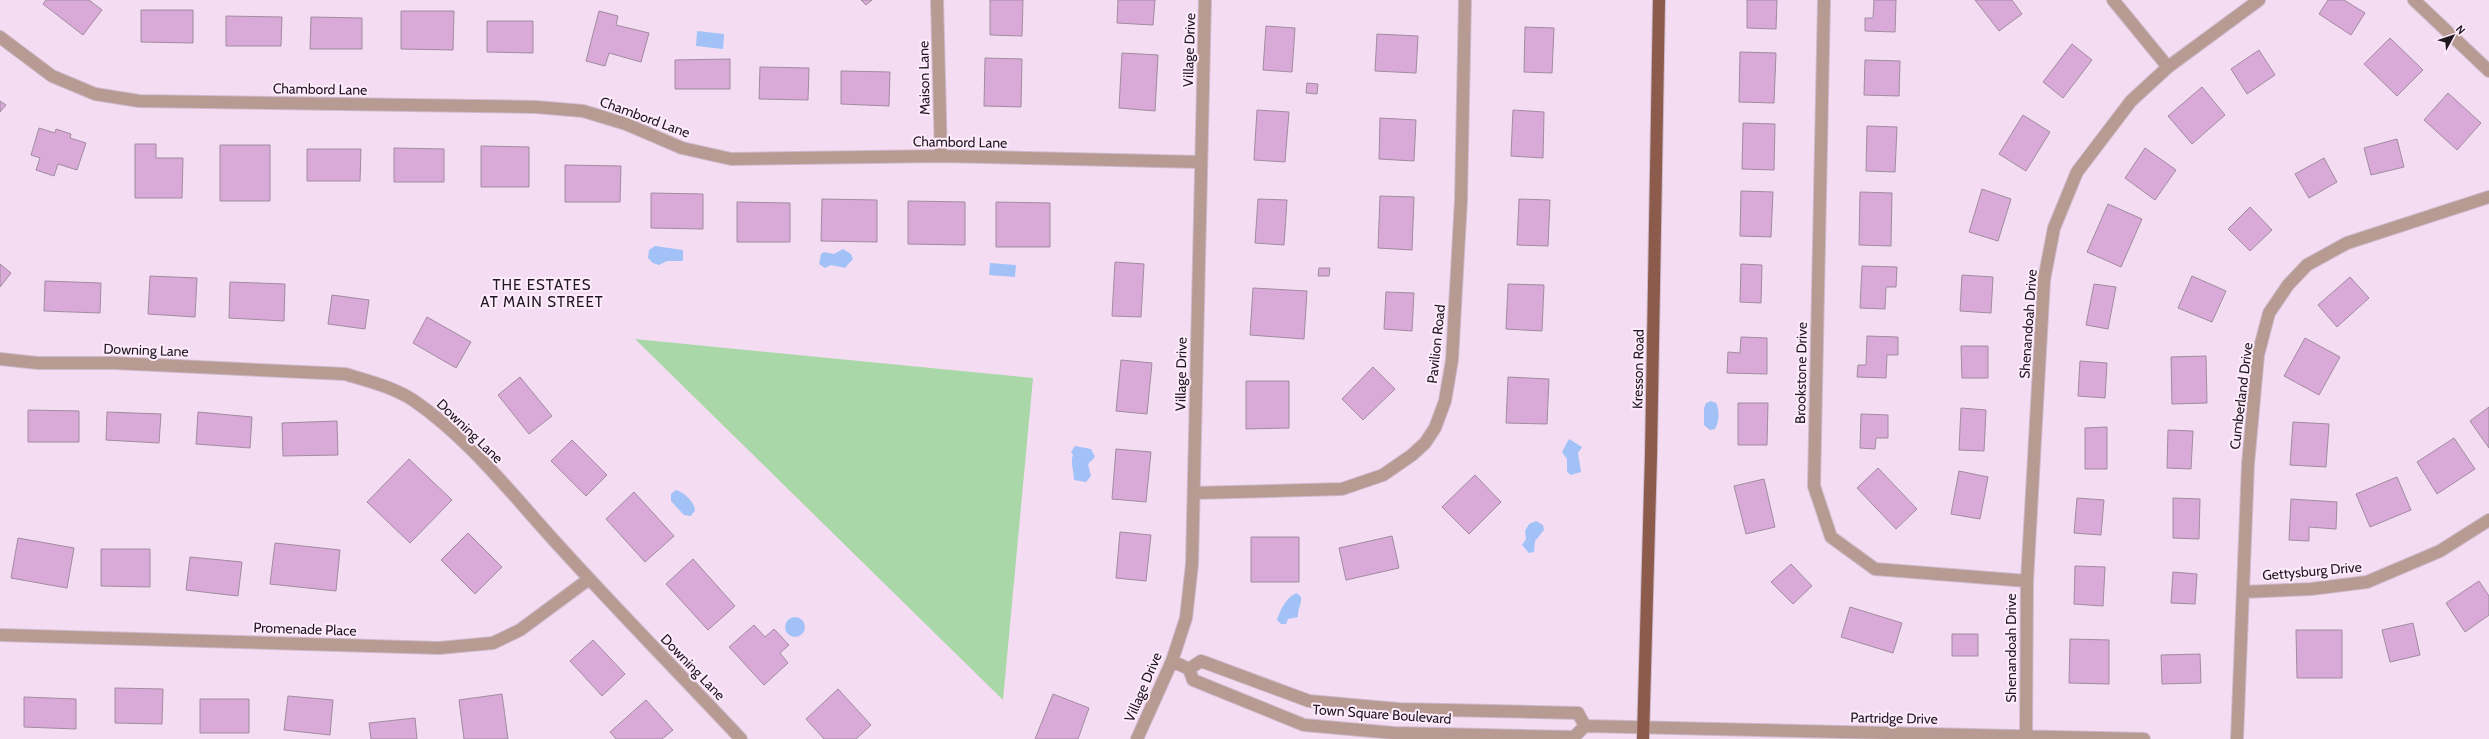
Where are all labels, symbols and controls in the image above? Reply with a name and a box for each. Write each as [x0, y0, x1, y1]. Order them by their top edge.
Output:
street label: Village Drive [1179, 13, 1199, 87]
north arrow [2433, 16, 2473, 56]
text: N [2453, 22, 2469, 37]
street label: Maison Lane [914, 41, 934, 115]
street label: Chambord Lane [273, 79, 367, 99]
street label: Chambord Lane [597, 92, 693, 142]
street label: Chambord Lane [913, 132, 1007, 152]
street label: Shenandoah Drive [2015, 269, 2041, 379]
district label: THE ESTATES AT MAIN STREET [480, 276, 604, 311]
street label: Pavilion Road [1423, 304, 1449, 384]
street label: Brookstone Drive [1791, 322, 1811, 424]
street label: Kresson Road [1628, 329, 1648, 409]
street label: Village Drive [1171, 337, 1191, 411]
street label: Downing Lane [103, 340, 189, 360]
street label: Cumberland Drive [2226, 342, 2256, 450]
street label: Downing Lane [433, 395, 507, 467]
street label: Gettysburg Drive [2262, 558, 2362, 584]
street label: Shenandoah Drive [2002, 593, 2020, 703]
street label: Promenade Place [253, 618, 357, 640]
street label: Downing Lane [657, 630, 729, 704]
street label: Village Drive [1120, 649, 1166, 725]
street label: Town Square Boulevard [1312, 700, 1452, 728]
street label: Partridge Drive [1850, 708, 1938, 728]

